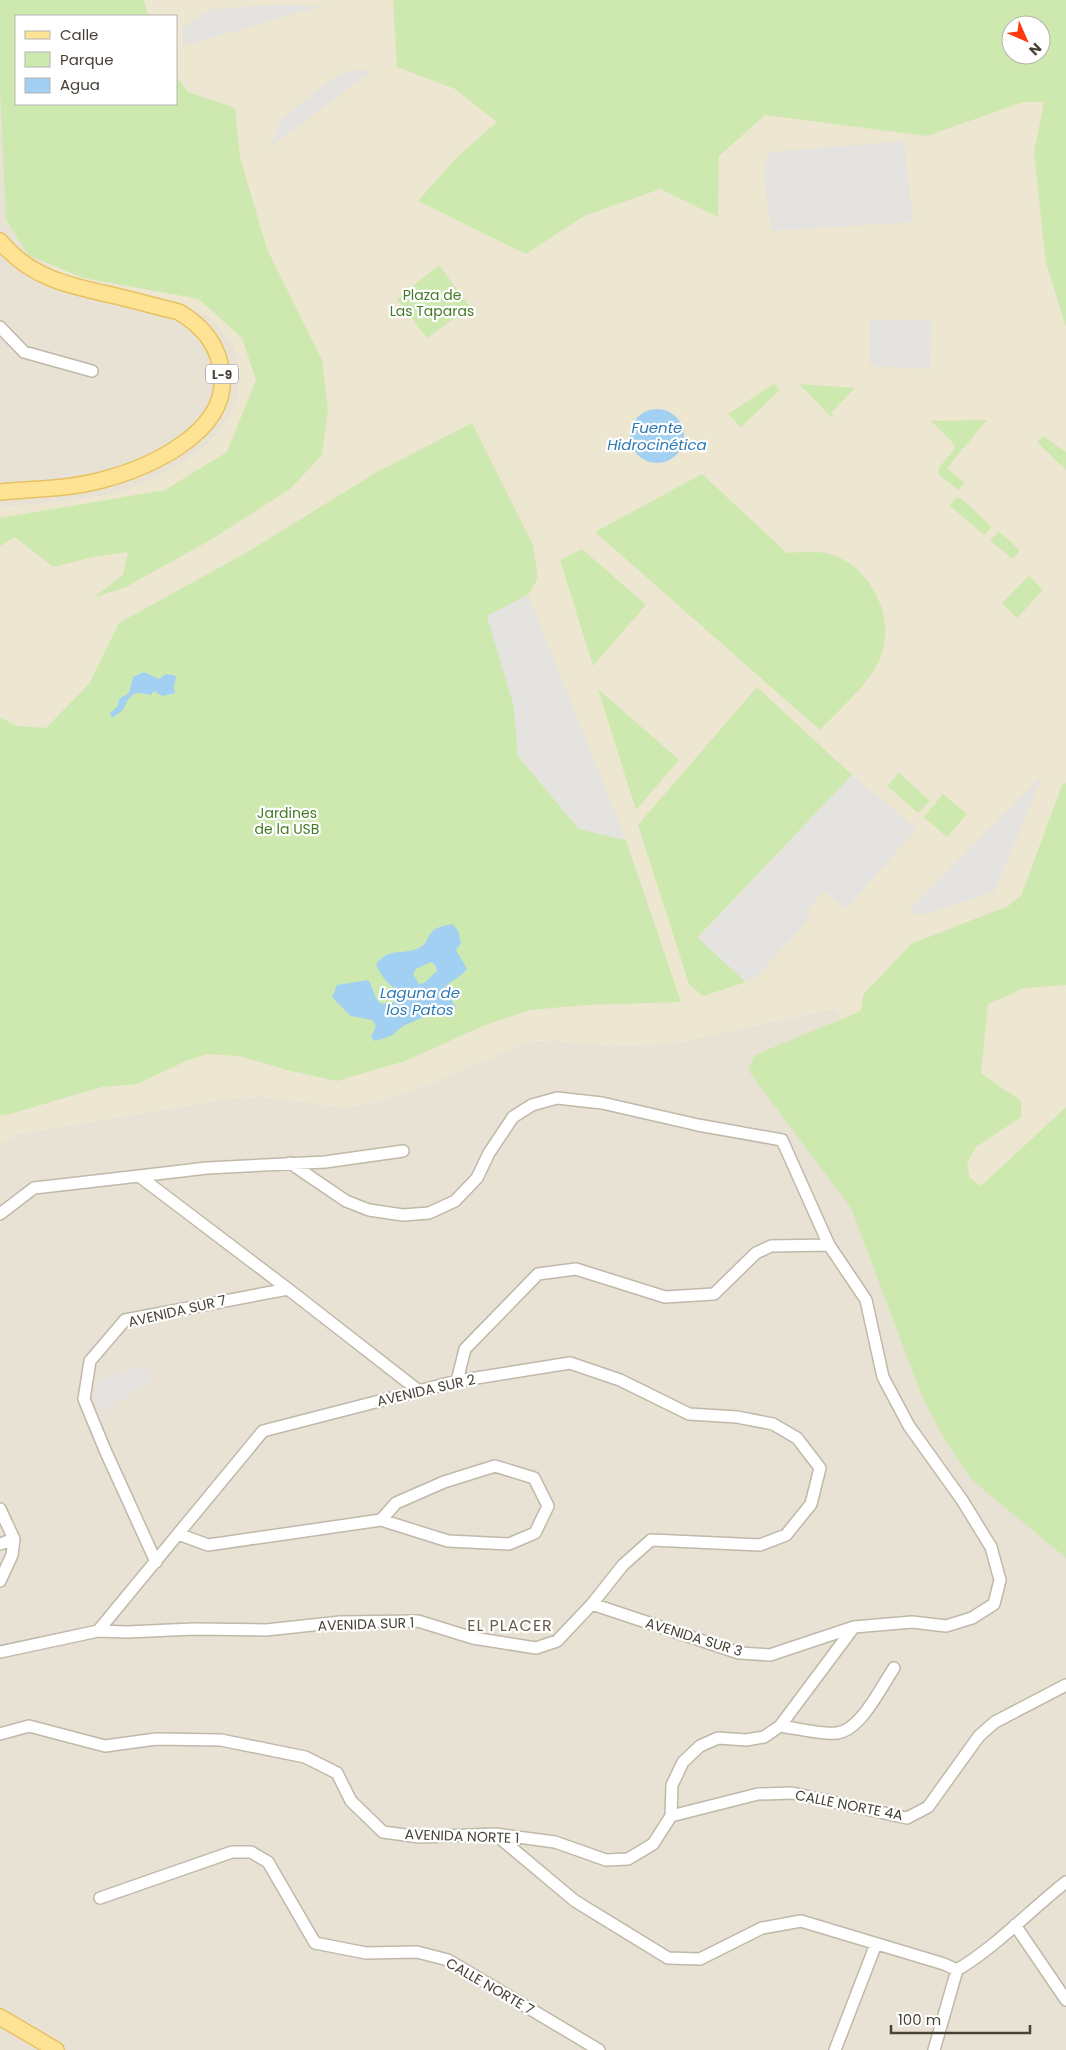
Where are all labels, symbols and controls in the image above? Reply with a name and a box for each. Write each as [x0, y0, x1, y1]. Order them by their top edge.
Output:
legend [15, 15, 178, 105]
north arrow [1001, 15, 1051, 65]
text: Calle [60, 24, 98, 45]
text: N [1024, 38, 1046, 60]
text: Parque [60, 49, 113, 70]
text: Agua [60, 74, 100, 95]
park label: Plaza de Las Taparas [390, 285, 474, 321]
road number: L-9 [206, 364, 238, 384]
water label: Fuente Hidrocinética [607, 417, 707, 455]
park label: Jardines de la USB [255, 803, 319, 839]
water label: Laguna de los Patos [380, 982, 460, 1020]
street label: AVENIDA SUR 7 [126, 1290, 228, 1332]
street label: AVENIDA SUR 2 [375, 1369, 477, 1411]
street label: AVENIDA SUR 1 [317, 1612, 415, 1636]
street label: AVENIDA SUR 3 [643, 1613, 745, 1661]
district label: EL PLACER [467, 1614, 553, 1637]
street label: CALLE NORTE 4A [793, 1785, 905, 1825]
street label: AVENIDA NORTE 1 [404, 1824, 520, 1848]
street label: CALLE NORTE 7 [442, 1953, 538, 2020]
scale bar [891, 2002, 1030, 2034]
text: 100 m [898, 2009, 941, 2030]

